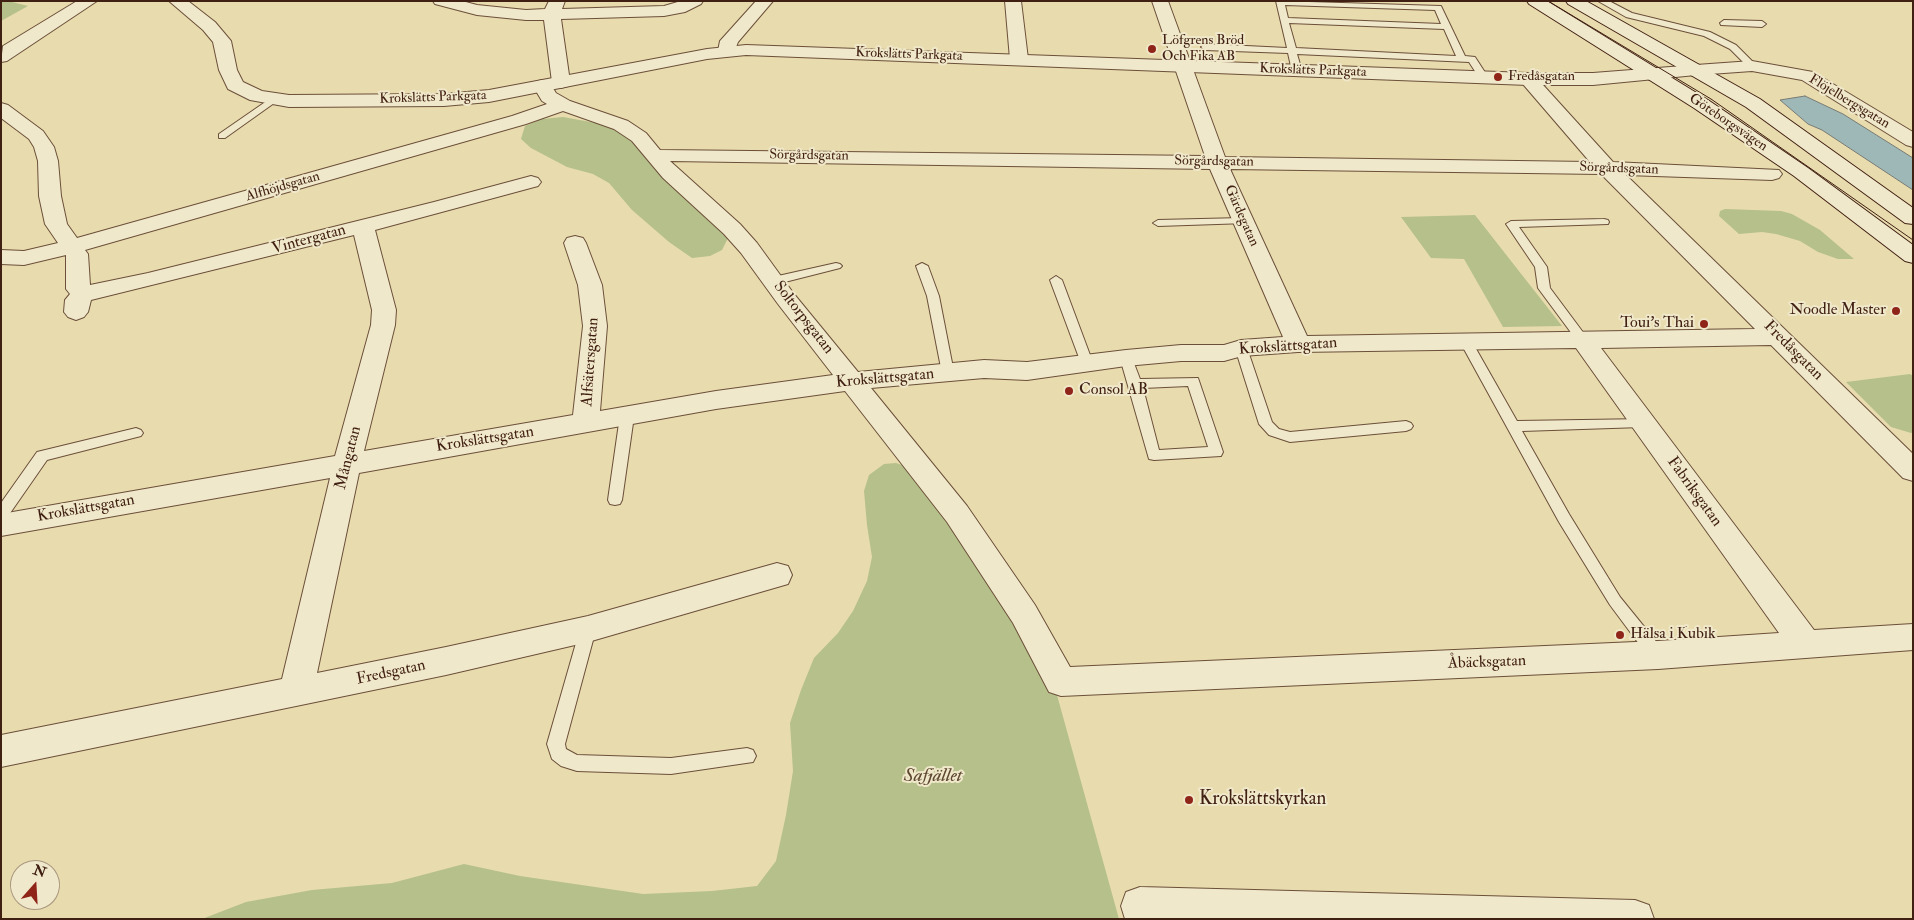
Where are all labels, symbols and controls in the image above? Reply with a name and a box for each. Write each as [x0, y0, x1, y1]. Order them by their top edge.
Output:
place label: Löfgrens Bröd Och Fika AB [1162, 33, 1244, 65]
marker: Löfgrens Bröd Och Fika AB [1146, 43, 1158, 55]
street label: Krokslätts Parkgata [855, 45, 963, 65]
street label: Krokslätts Parkgata [1259, 61, 1367, 81]
place label: Fredåsgatan [1508, 69, 1575, 85]
marker: Fredåsgatan [1492, 71, 1504, 83]
street label: Flöjelbergsgatan [1806, 71, 1892, 133]
street label: Krokslätts Parkgata [379, 88, 487, 108]
street label: Göteborgsvägen [1686, 91, 1770, 155]
street label: Sörgårdsgatan [769, 147, 849, 165]
street label: Sörgårdsgatan [1174, 153, 1254, 171]
street label: Sörgårdsgatan [1579, 159, 1659, 179]
street label: Alfhöjdsgatan [244, 168, 322, 206]
street label: Gärdegatan [1220, 183, 1262, 249]
street label: Vintergatan [270, 221, 348, 259]
street label: Soltorpsgatan [769, 278, 837, 358]
place label: Noodle Master [1789, 301, 1886, 321]
marker: Noodle Master [1890, 305, 1902, 317]
place label: Toui's Thai [1620, 314, 1694, 334]
street label: Alfsätersgatan [578, 317, 604, 407]
street label: Fredåsgatan [1759, 317, 1827, 385]
marker: Toui's Thai [1698, 318, 1710, 330]
street label: Krokslättsgatan [1238, 334, 1338, 360]
street label: Krokslättsgatan [835, 365, 935, 393]
place label: Consol AB [1079, 381, 1148, 401]
marker: Consol AB [1063, 385, 1075, 397]
street label: Krokslättsgatan [435, 423, 535, 457]
street label: Mångatan [332, 424, 366, 492]
street label: Fabriksgatan [1662, 453, 1726, 531]
street label: Krokslättsgatan [36, 491, 136, 527]
place label: Hälsa i Kubik [1630, 625, 1716, 645]
marker: Hälsa i Kubik [1614, 629, 1626, 641]
street label: Åbäcksgatan [1447, 652, 1527, 674]
street label: Fredsgatan [355, 656, 427, 690]
park label: Safjället [904, 766, 962, 788]
place label: Krokslättskyrkan [1199, 789, 1326, 811]
marker: Krokslättskyrkan [1183, 794, 1195, 806]
north arrow [10, 860, 60, 910]
text: N [31, 861, 48, 881]

